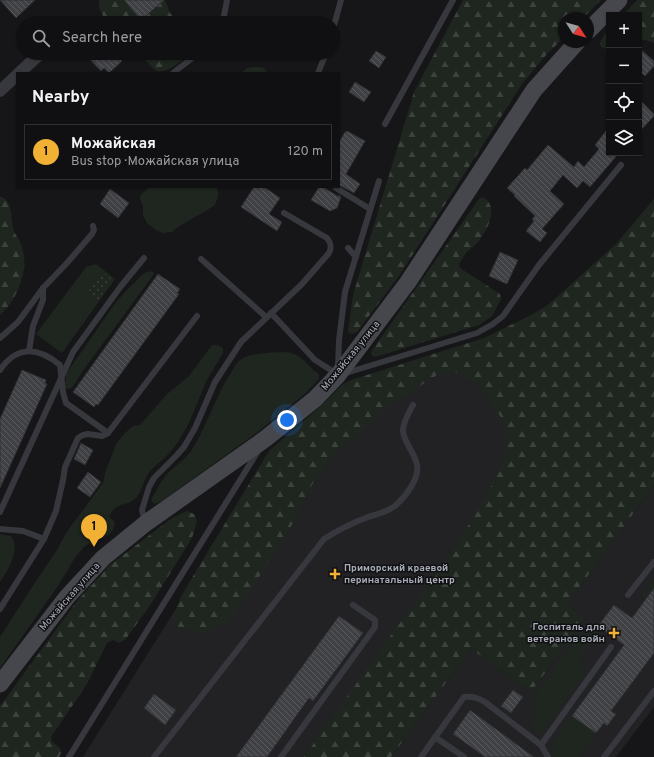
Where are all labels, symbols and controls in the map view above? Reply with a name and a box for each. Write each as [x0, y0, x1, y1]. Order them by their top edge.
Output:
north arrow [558, 12, 594, 48]
map controls [606, 12, 642, 156]
button: + [606, 12, 642, 48]
search box [16, 16, 340, 60]
icon: search [30, 27, 52, 49]
text: Search here [62, 29, 142, 48]
button: − [606, 48, 642, 84]
button: locate [606, 84, 642, 120]
text: Nearby [32, 87, 89, 109]
button: layers [606, 120, 642, 156]
text: Можайская [71, 135, 156, 154]
text: 1 [43, 144, 49, 160]
text: 120 m [288, 144, 323, 160]
text: Bus stop · Можайская улица [71, 154, 239, 170]
street label: Можайская улица [319, 318, 383, 394]
your location [277, 410, 297, 430]
pin: 1 [81, 514, 107, 547]
street label: Можайская улица [37, 560, 103, 634]
place label: Приморский краевой перинатальный центр [344, 562, 455, 587]
marker: Приморский краевой перинатальный центр [329, 568, 341, 580]
place label: Госпиталь для ветеранов войн [527, 621, 605, 646]
marker: Госпиталь для ветеранов войн [608, 627, 620, 639]

